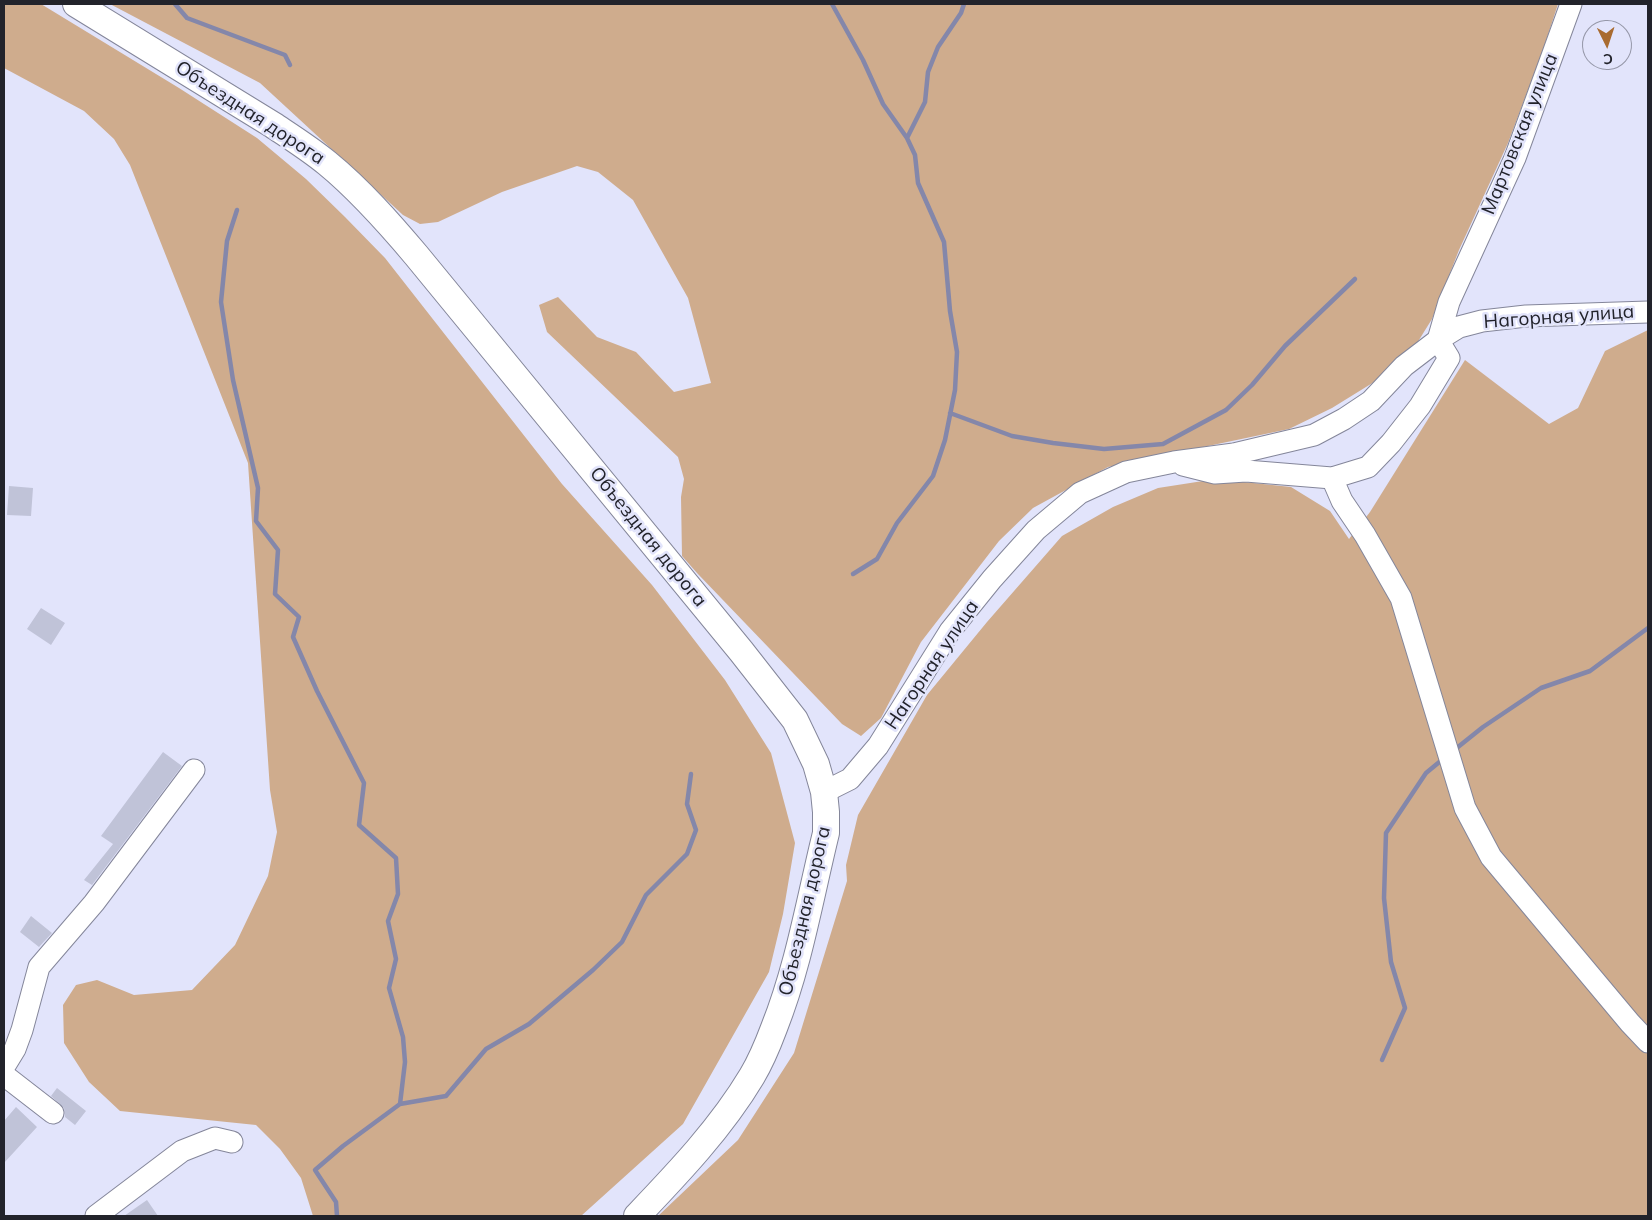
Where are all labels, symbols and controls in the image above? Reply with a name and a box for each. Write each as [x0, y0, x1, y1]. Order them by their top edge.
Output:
north arrow [1582, 20, 1632, 70]
street label: Мартовская улица [1477, 50, 1563, 218]
text: С [1603, 50, 1613, 68]
street label: Объездная дорога [171, 56, 329, 170]
street label: Нагорная улица [1483, 300, 1635, 334]
street label: Объездная дорога [585, 463, 711, 611]
street label: Нагорная улица [880, 596, 984, 734]
street label: Объездная дорога [774, 824, 836, 998]

